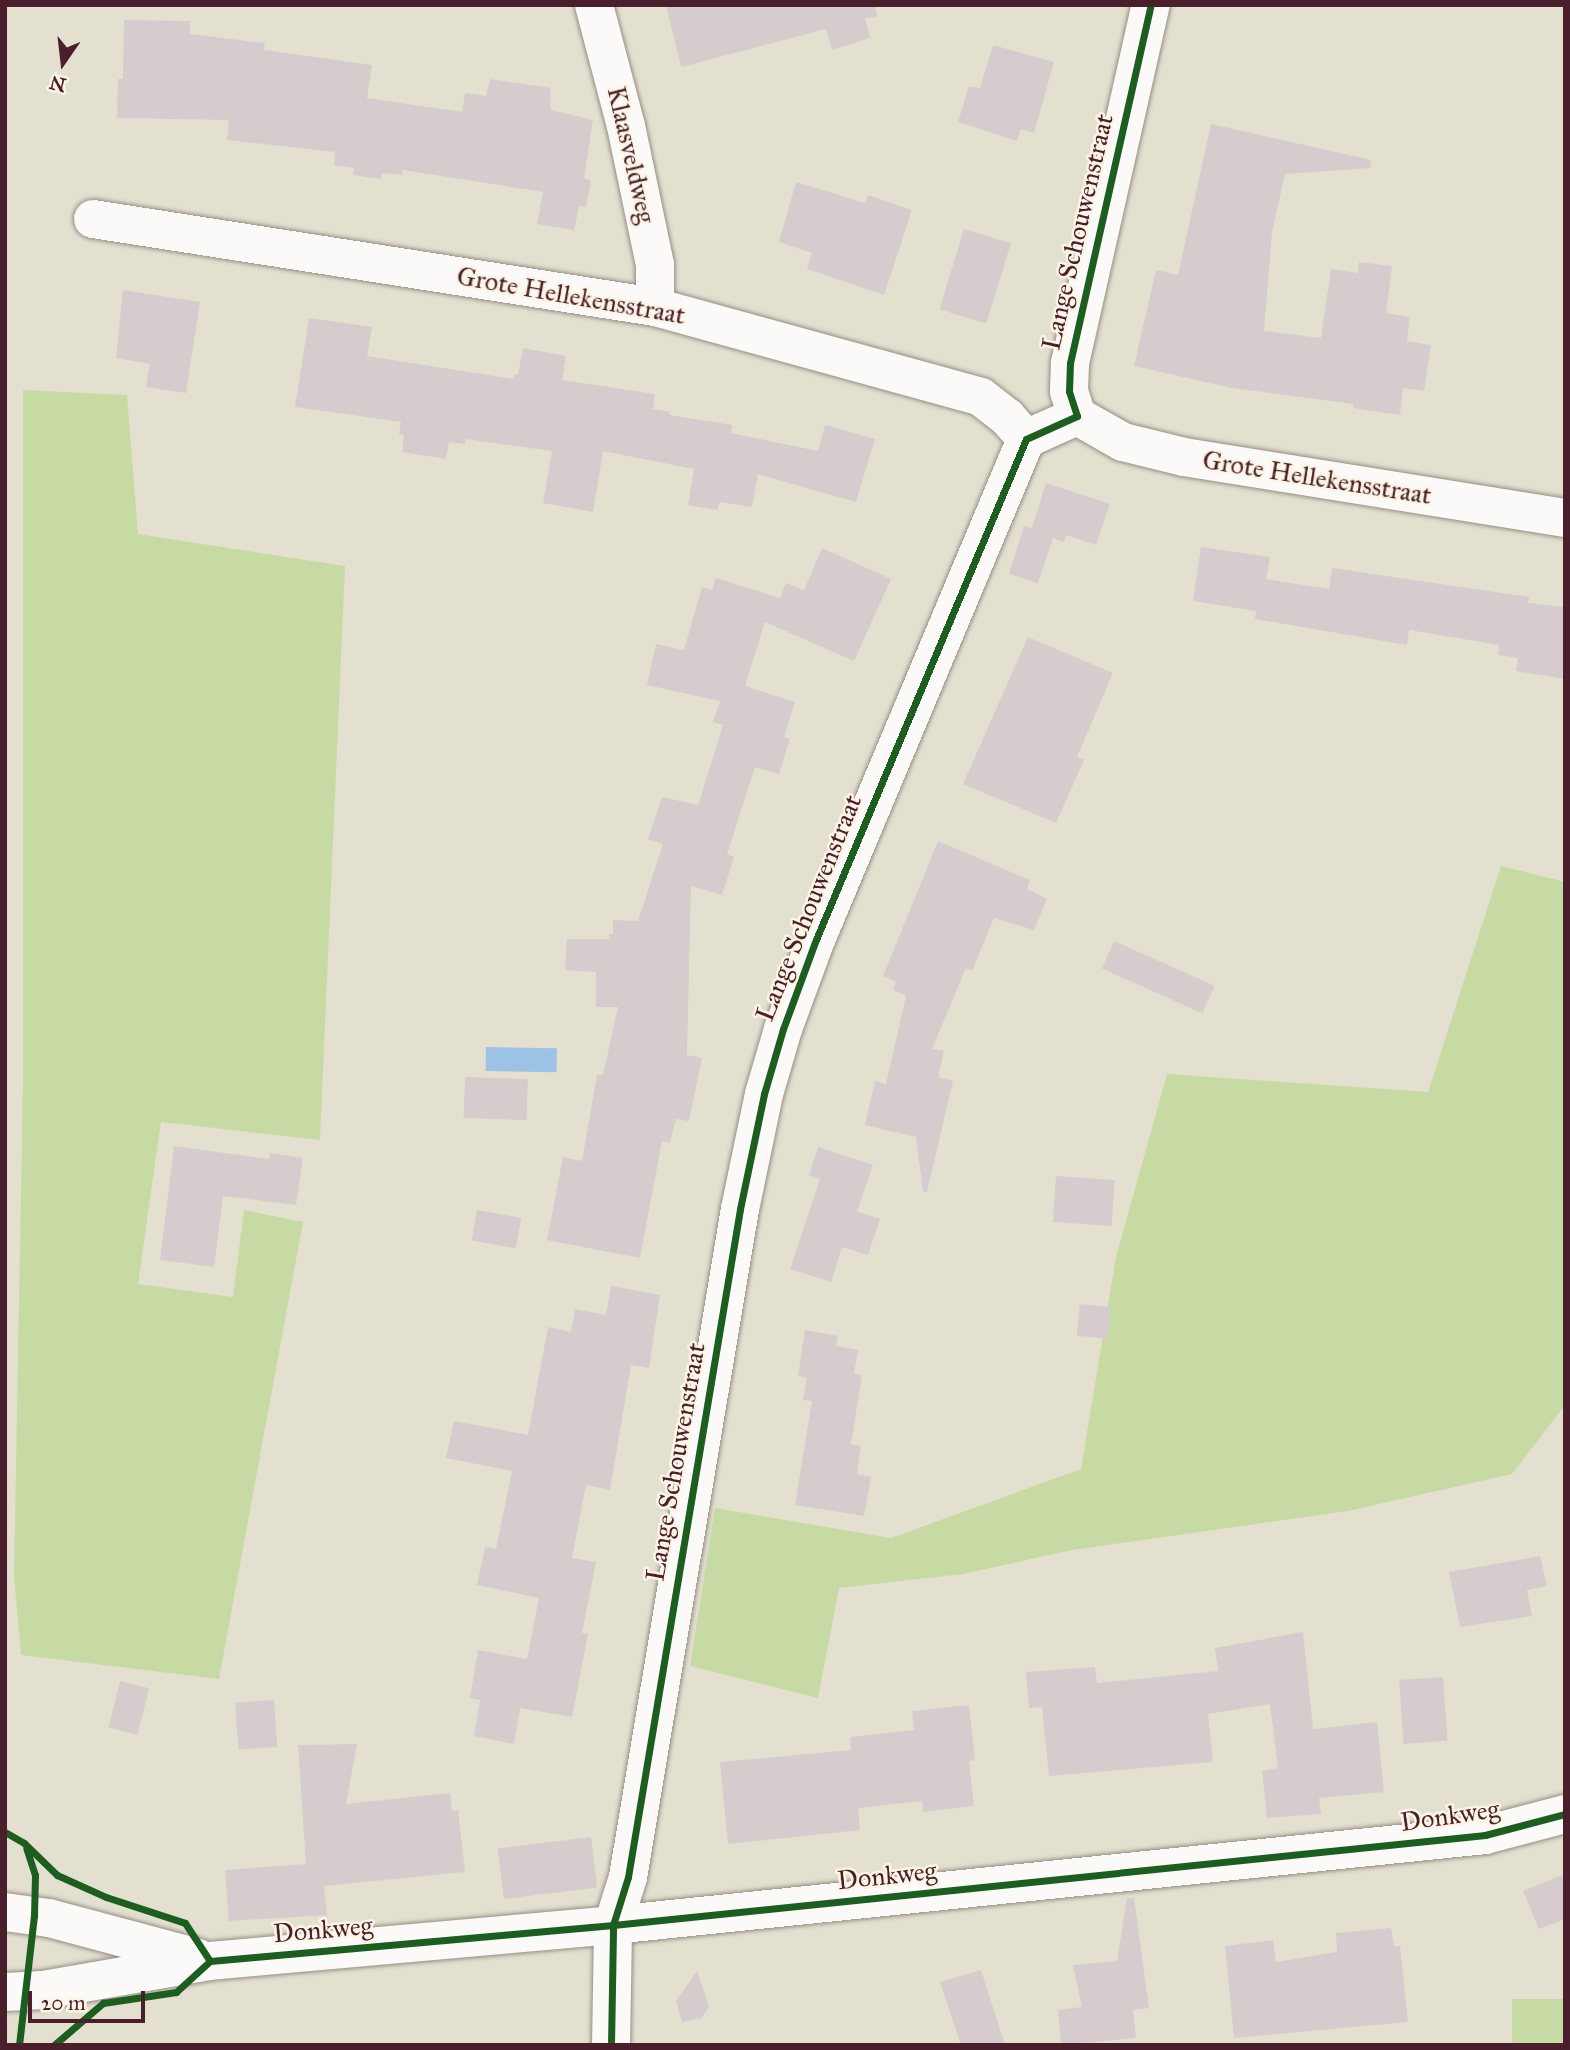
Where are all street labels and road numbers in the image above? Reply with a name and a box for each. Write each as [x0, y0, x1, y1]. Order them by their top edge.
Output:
street label: Klaasveldweg [600, 83, 662, 227]
street label: Lange Schouwenstraat [1036, 111, 1120, 353]
street label: Grote Hellekensstraat [454, 261, 688, 331]
street label: Grote Hellekensstraat [1200, 445, 1434, 511]
street label: Lange Schouwenstraat [749, 790, 869, 1026]
street label: Lange Schouwenstraat [640, 1340, 712, 1584]
street label: Donkweg [1398, 1794, 1502, 1838]
street label: Donkweg [836, 1855, 938, 1897]
street label: Donkweg [272, 1910, 374, 1950]

